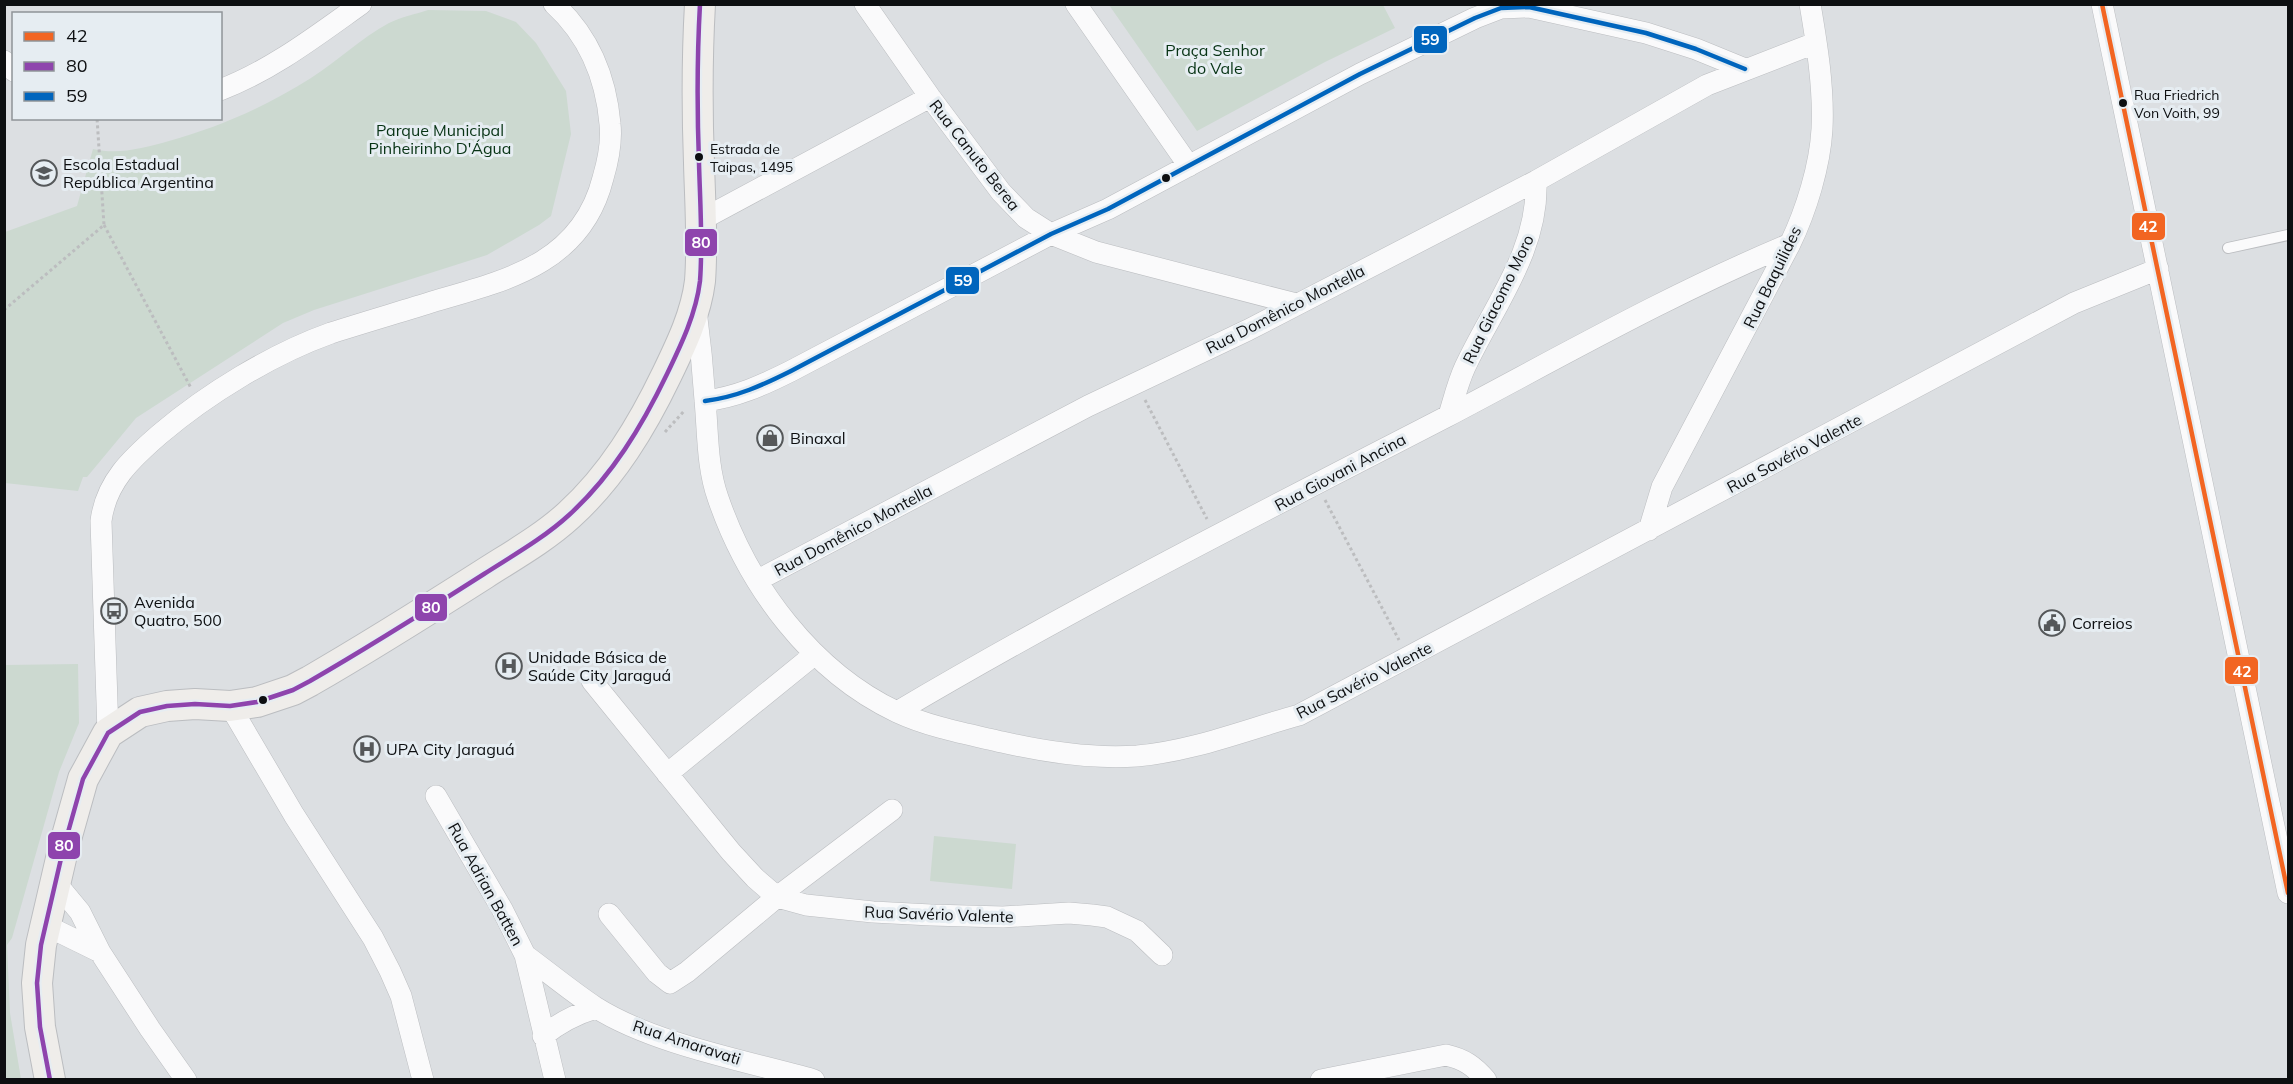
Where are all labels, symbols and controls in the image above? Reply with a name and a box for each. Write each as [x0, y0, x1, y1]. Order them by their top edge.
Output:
legend [12, 12, 222, 120]
text: 42 [66, 24, 88, 47]
line badge: 59 [1413, 25, 1448, 54]
text: 59 [1420, 29, 1440, 49]
park label: Praça Senhor do Vale [1165, 40, 1265, 78]
text: 80 [66, 54, 88, 77]
text: 59 [66, 84, 88, 107]
place label: Rua Friedrich Von Voith, 99 [2134, 86, 2220, 122]
street label: Rua Canuto Berea [925, 95, 1025, 215]
marker: Rua Friedrich Von Voith, 99 [2117, 97, 2129, 109]
park label: Parque Municipal Pinheirinho D'Água [369, 120, 511, 158]
place label: Estrada de Taipas, 1495 [710, 140, 793, 176]
marker: Estrada de Taipas, 1495 [693, 151, 705, 163]
place label: Escola Estadual República Argentina [63, 154, 214, 192]
school or university icon: Escola Estadual República Argentina [29, 158, 59, 188]
unlabelled marker [1160, 172, 1172, 184]
line badge: 42 [2131, 212, 2166, 241]
text: 42 [2138, 216, 2158, 236]
street label: Rua Baquilides [1739, 223, 1805, 331]
line badge: 80 [684, 228, 718, 257]
street label: Rua Giacomo Moro [1458, 231, 1538, 367]
text: 80 [691, 232, 711, 252]
street label: Rua Domênico Montella [1202, 260, 1368, 358]
line badge: 59 [945, 266, 980, 295]
text: 59 [953, 270, 973, 290]
street label: Rua Savério Valente [1723, 409, 1865, 497]
shop icon: Binaxal [755, 423, 785, 453]
place label: Binaxal [790, 428, 846, 448]
street label: Rua Giovani Ancina [1271, 429, 1409, 515]
street label: Rua Domênico Montella [771, 480, 935, 580]
place label: Avenida Quatro, 500 [134, 592, 222, 630]
line badge: 80 [414, 593, 448, 622]
bus stop icon: Avenida Quatro, 500 [99, 596, 129, 626]
text: 80 [421, 597, 441, 617]
public building icon: Correios [2037, 608, 2067, 638]
place label: Correios [2072, 613, 2133, 633]
street label: Rua Savério Valente [1293, 637, 1435, 723]
place label: Unidade Básica de Saúde City Jaraguá [528, 647, 671, 685]
hospital icon: Unidade Básica de Saúde City Jaraguá [494, 651, 524, 681]
line badge: 42 [2224, 656, 2259, 685]
text: 42 [2232, 661, 2252, 681]
unlabelled marker [257, 694, 269, 706]
hospital icon: UPA City Jaraguá [352, 734, 382, 764]
place label: UPA City Jaraguá [386, 739, 515, 759]
street label: Rua Adrian Batten [444, 819, 528, 949]
line badge: 80 [47, 831, 81, 860]
text: 80 [54, 835, 74, 855]
street label: Rua Savério Valente [864, 901, 1014, 927]
street label: Rua Amaravati [631, 1015, 743, 1069]

